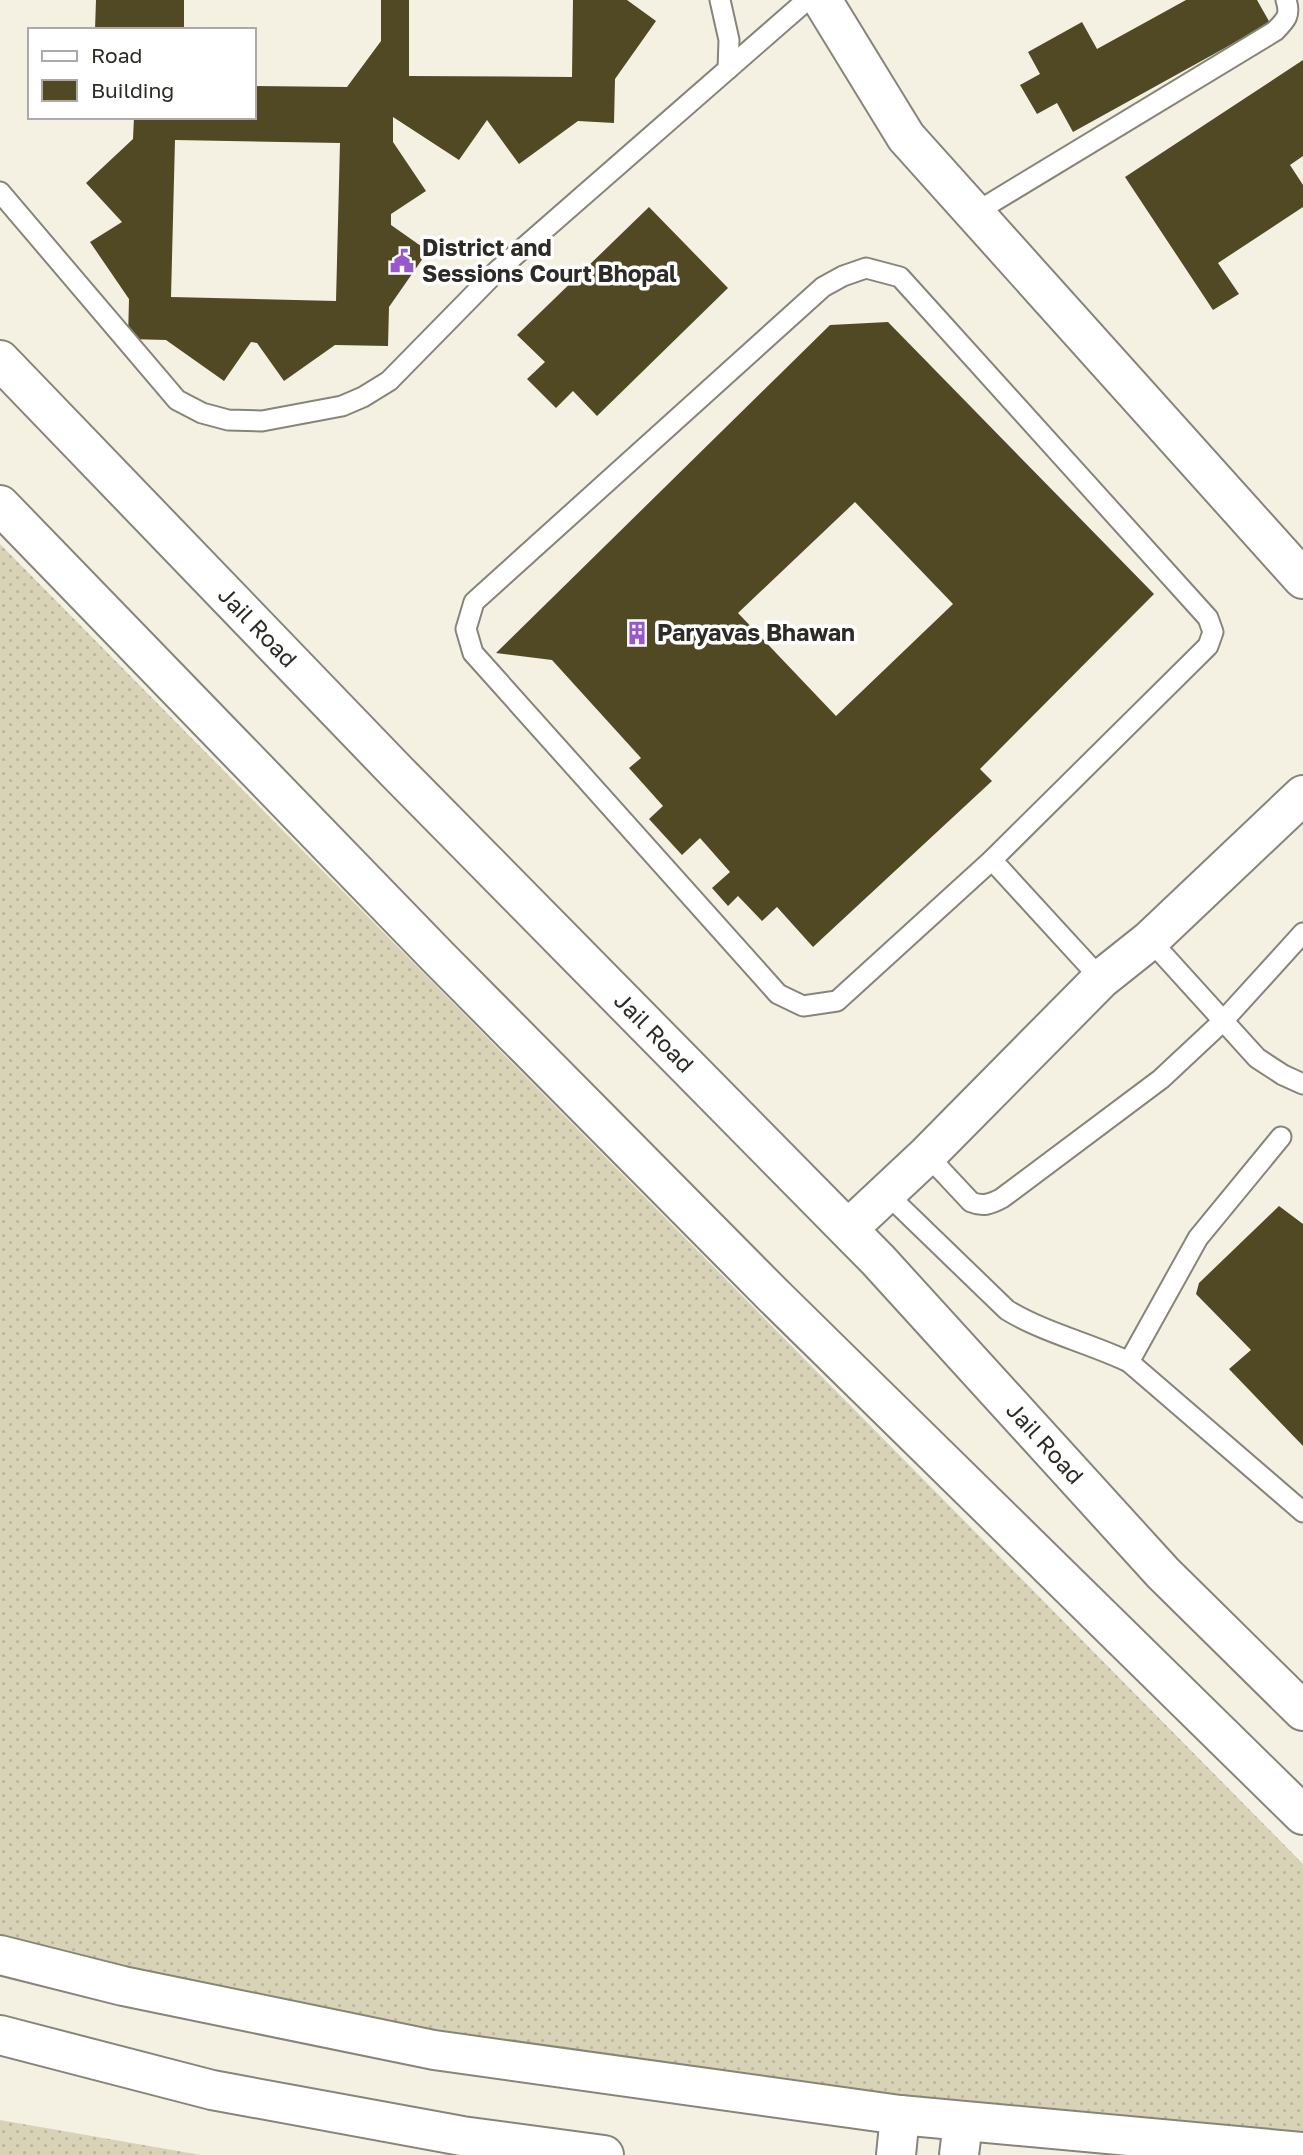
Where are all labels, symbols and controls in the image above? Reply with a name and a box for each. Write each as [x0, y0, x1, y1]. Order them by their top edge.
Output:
legend [28, 28, 256, 119]
text: Road [91, 42, 142, 68]
text: Building [91, 77, 174, 103]
place label: District and Sessions Court Bhopal [422, 233, 677, 287]
public building icon: District and Sessions Court Bhopal [388, 247, 416, 275]
street label: Jail Road [213, 580, 303, 673]
place label: Paryavas Bhawan [657, 618, 855, 646]
building icon: Paryavas Bhawan [623, 619, 651, 647]
street label: Jail Road [609, 986, 700, 1078]
street label: Jail Road [1001, 1396, 1090, 1489]

